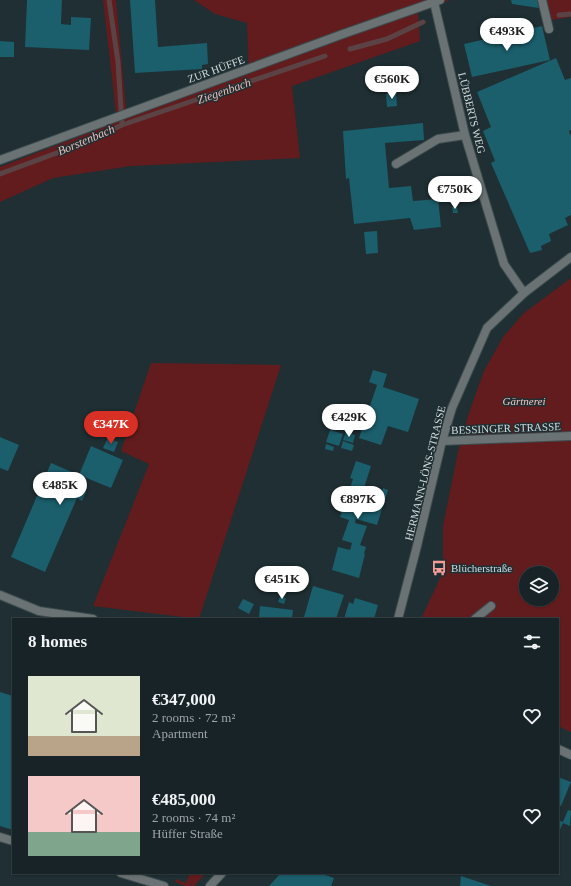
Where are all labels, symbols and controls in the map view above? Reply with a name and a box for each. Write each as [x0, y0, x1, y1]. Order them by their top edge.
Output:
pin: €493K [479, 18, 535, 52]
text: €493K [489, 23, 525, 38]
street label: ZUR HÜFFE [186, 53, 246, 85]
pin: €560K [364, 66, 420, 100]
text: €560K [374, 71, 410, 86]
street label: LÜBBERTS WEG [456, 71, 488, 155]
water label: Ziegenbach [195, 75, 253, 107]
water label: Borstenbach [55, 122, 117, 158]
pin: €750K [427, 176, 483, 210]
text: €750K [437, 181, 473, 196]
park label: Gärtnerei [503, 395, 545, 407]
pin: €429K [321, 404, 377, 438]
street label: HERMANN-LÖNS-STRASSE [402, 404, 448, 542]
text: €429K [331, 409, 367, 424]
pin: €347K [83, 411, 139, 445]
text: €347K [93, 416, 129, 431]
street label: BESSINGER STRASSE [451, 420, 561, 436]
pin: €485K [32, 472, 88, 506]
text: €485K [42, 477, 78, 492]
pin: €897K [330, 486, 386, 520]
text: €897K [340, 491, 376, 506]
bus stop icon: Blücherstraße [430, 559, 448, 577]
place label: Blücherstraße [451, 562, 512, 574]
pin: €451K [254, 566, 310, 600]
map controls [519, 566, 559, 606]
button: layers [519, 566, 559, 606]
text: €451K [264, 571, 300, 586]
icon: filters [521, 631, 543, 653]
text: 8 homes [28, 632, 87, 651]
text: €347,000 [152, 690, 216, 709]
icon: home [60, 692, 108, 740]
icon: heart [521, 705, 543, 727]
text: 2 rooms · 72 m² [152, 710, 235, 725]
text: Apartment [152, 726, 208, 741]
text: €485,000 [152, 790, 216, 809]
icon: home [60, 792, 108, 840]
icon: heart [521, 805, 543, 827]
text: 2 rooms · 74 m² [152, 810, 235, 825]
text: Hüffer Straße [152, 826, 223, 841]

